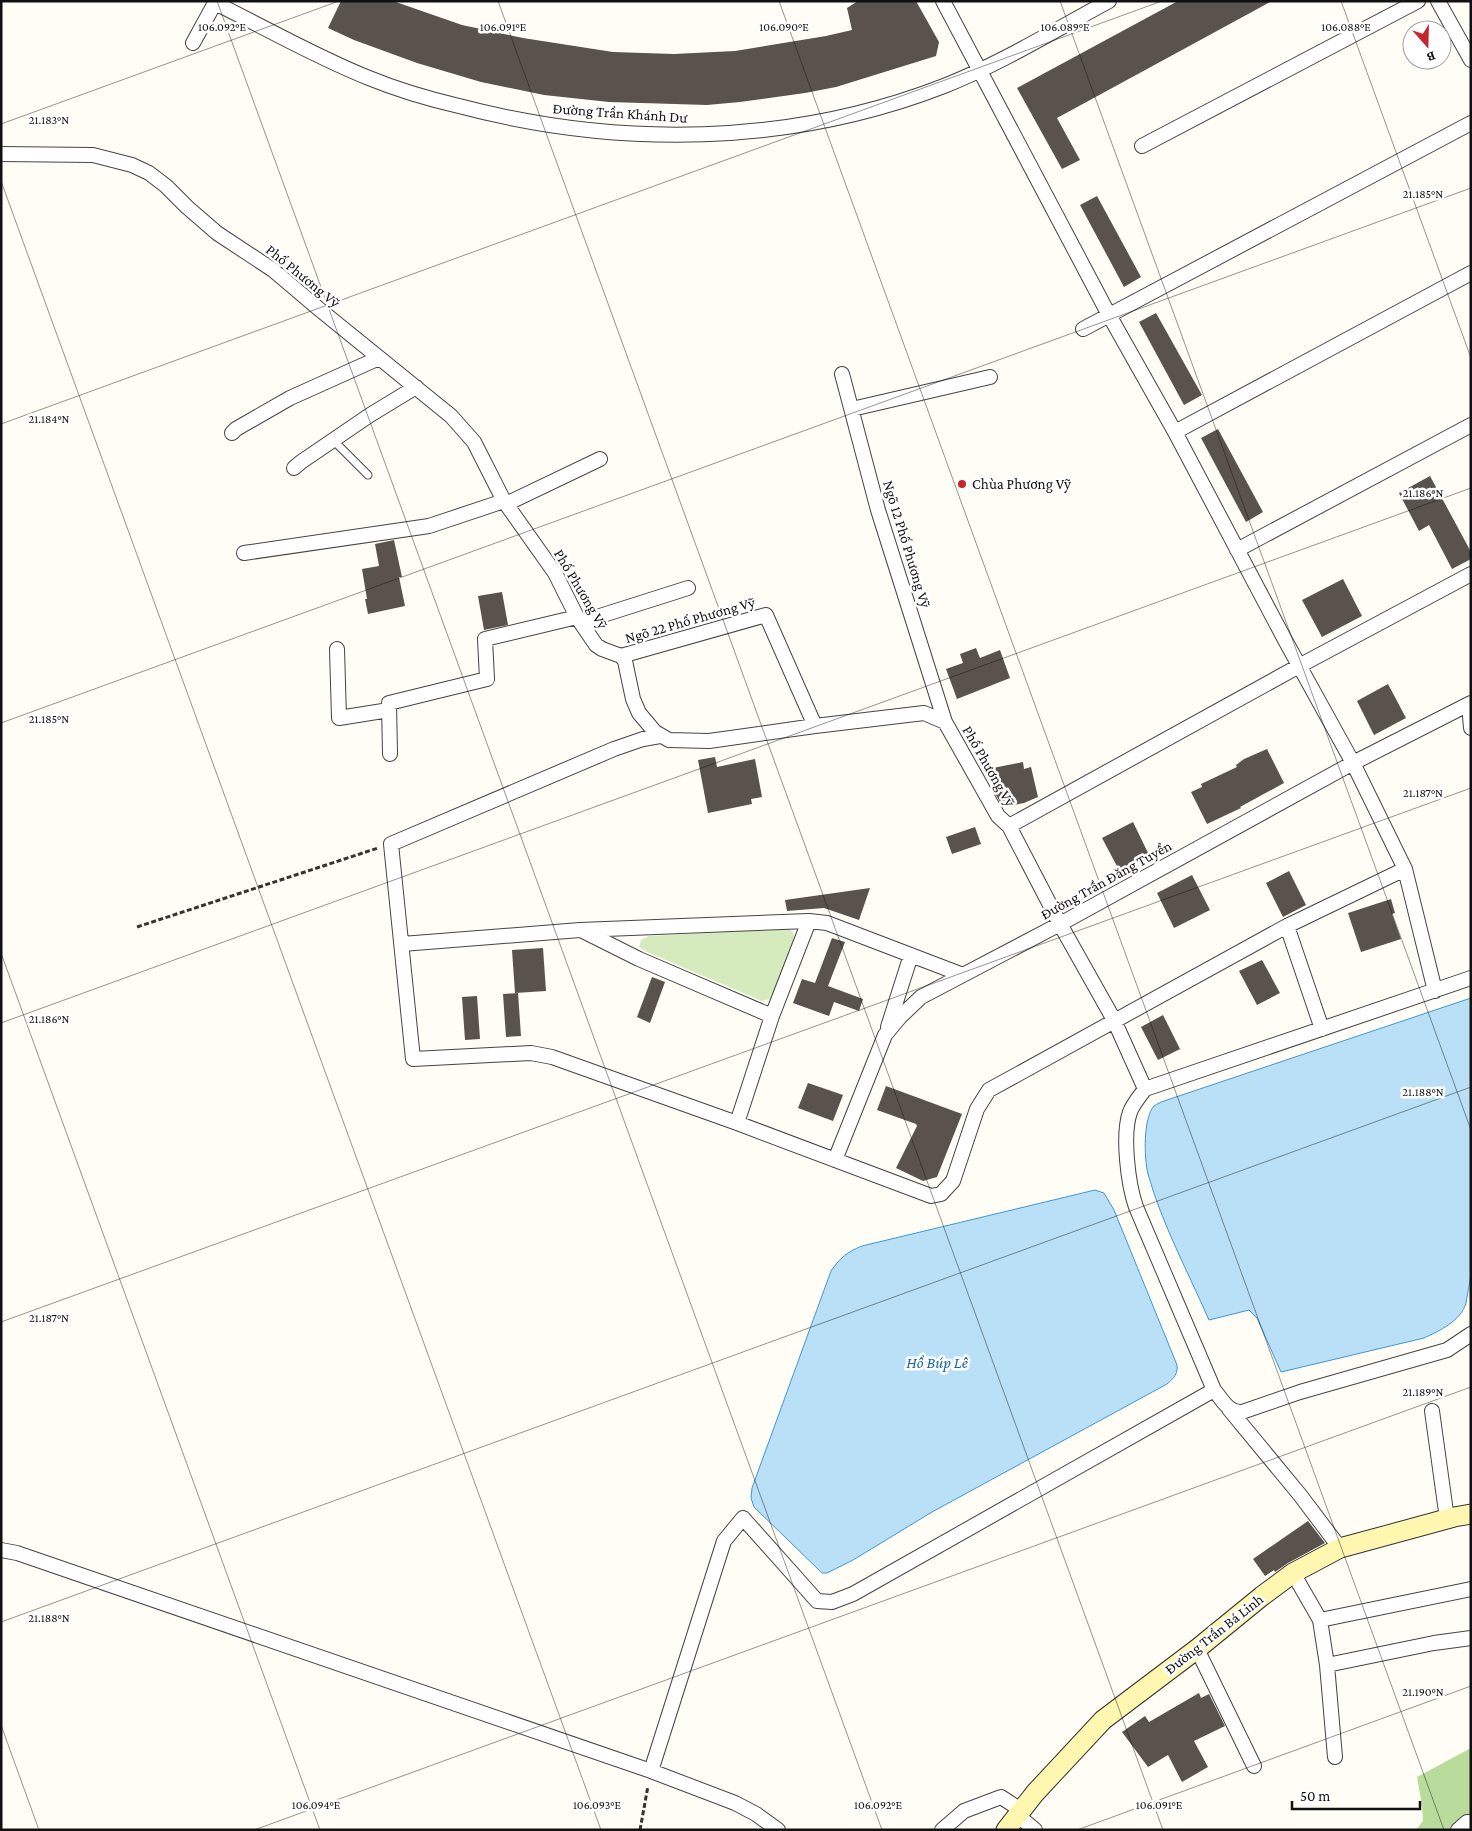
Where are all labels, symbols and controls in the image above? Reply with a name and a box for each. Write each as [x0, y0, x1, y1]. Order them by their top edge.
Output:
text: 106.092°E [198, 20, 247, 34]
text: 106.091°E [480, 20, 527, 34]
text: 106.090°E [759, 20, 809, 34]
text: 106.089°E [1040, 20, 1090, 34]
text: 106.088°E [1321, 20, 1371, 34]
north arrow [1402, 20, 1452, 70]
text: B [1425, 48, 1438, 66]
street label: Đường Trần Khánh Dư [552, 99, 689, 127]
text: 21.183°N [29, 113, 69, 127]
text: 21.185°N [1403, 187, 1443, 201]
street label: Phố Phương Vỹ [262, 241, 344, 311]
text: 21.184°N [28, 412, 70, 426]
place label: Chùa Phương Vỹ [972, 476, 1071, 493]
street label: Ngõ 12 Phố Phương Vỹ [879, 478, 935, 610]
marker: Chùa Phương Vỹ [956, 478, 968, 490]
text: 21.186°N [1403, 486, 1443, 500]
street label: Phố Phương Vỹ [550, 546, 612, 632]
street label: Ngõ 22 Phố Phương Vỹ [623, 593, 757, 647]
text: 21.185°N [29, 712, 69, 726]
street label: Phố Phương Vỹ [959, 722, 1019, 810]
text: 21.187°N [1403, 786, 1443, 800]
street label: Đường Trần Đăng Tuyển [1037, 836, 1175, 924]
text: 21.186°N [29, 1012, 69, 1026]
text: 21.188°N [1402, 1085, 1444, 1099]
text: 21.187°N [29, 1311, 69, 1325]
water label: Hồ Búp Lê [906, 1354, 969, 1372]
text: 21.189°N [1403, 1385, 1444, 1399]
street label: Đường Trần Bá Linh [1161, 1590, 1267, 1678]
text: 21.188°N [28, 1611, 70, 1625]
text: 21.190°N [1402, 1685, 1444, 1699]
scale bar [1292, 1778, 1420, 1810]
text: 50 m [1300, 1788, 1330, 1804]
text: 106.094°E [292, 1798, 341, 1812]
text: 106.093°E [573, 1798, 622, 1812]
text: 106.092°E [854, 1798, 903, 1812]
text: 106.091°E [1136, 1798, 1183, 1812]

